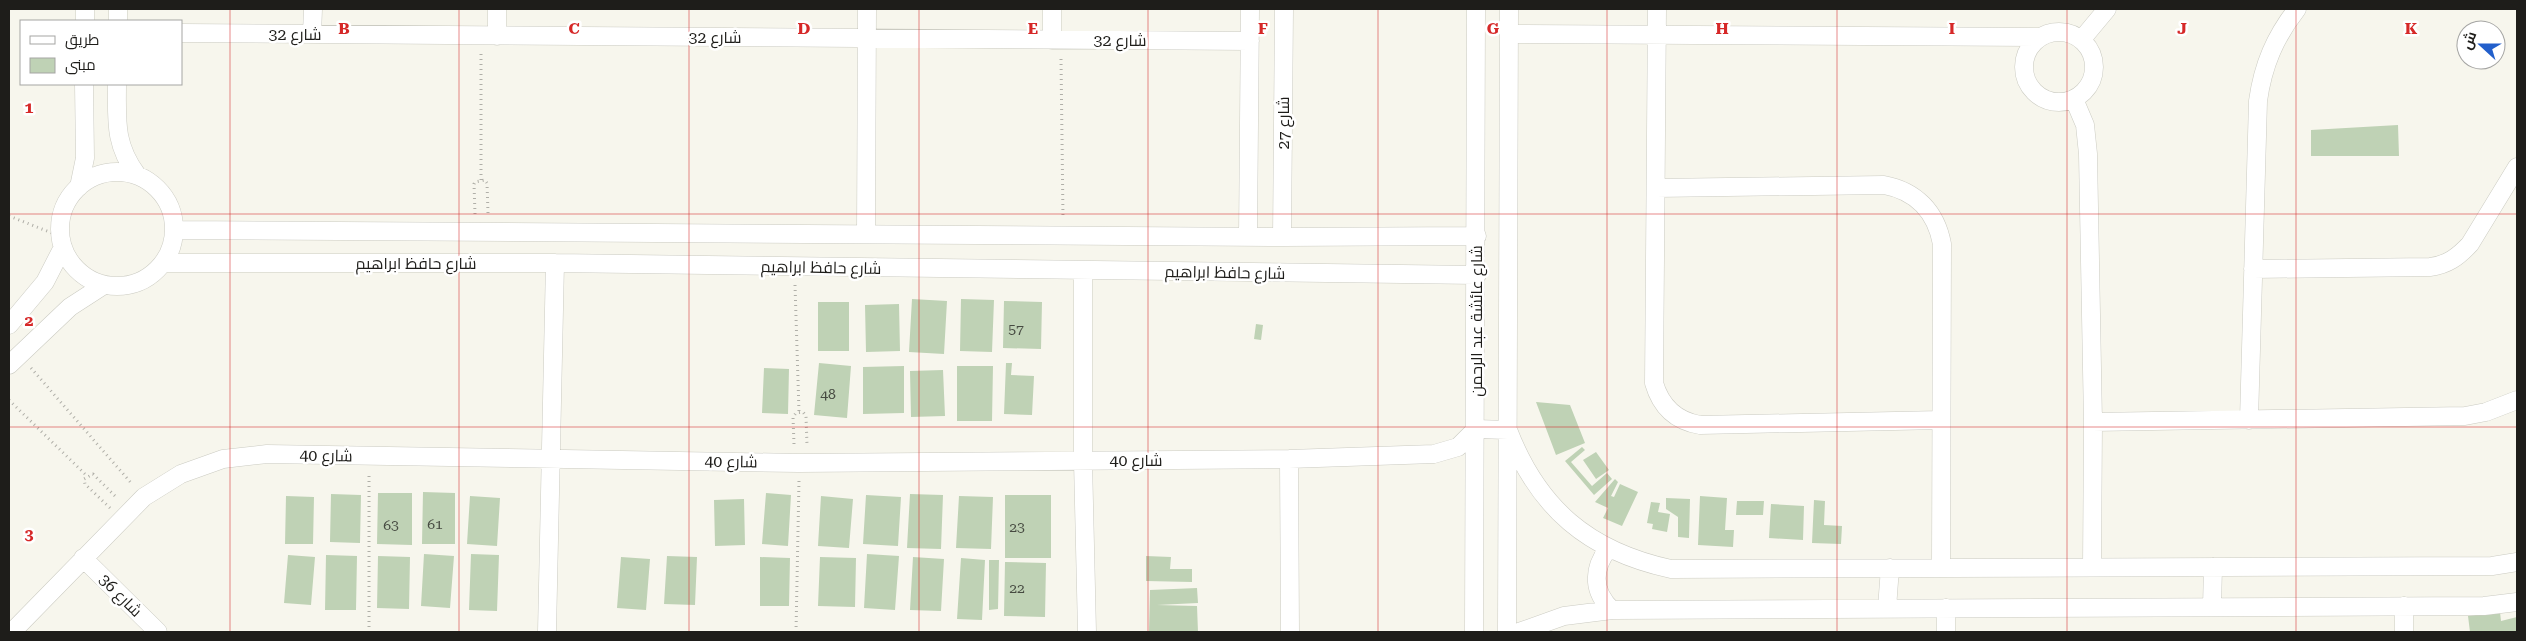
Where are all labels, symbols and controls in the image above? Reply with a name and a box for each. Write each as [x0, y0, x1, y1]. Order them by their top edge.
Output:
text: B [338, 19, 350, 38]
text: C [568, 19, 580, 38]
text: D [798, 19, 811, 38]
text: E [1028, 19, 1038, 38]
text: F [1258, 19, 1268, 38]
text: G [1487, 19, 1500, 38]
text: H [1715, 19, 1729, 38]
text: I [1949, 19, 1955, 38]
text: J [2177, 19, 2187, 38]
text: K [2405, 19, 2418, 38]
legend [20, 20, 182, 85]
north arrow [2456, 20, 2506, 70]
street label: شارع 32 [269, 25, 321, 46]
street label: شارع 32 [689, 28, 741, 49]
text: ش [2458, 29, 2480, 52]
text: طريق [65, 31, 99, 50]
street label: شارع 32 [1094, 31, 1146, 52]
text: مبنى [65, 56, 96, 75]
street label: شارع 27 [1274, 97, 1295, 149]
text: 1 [25, 98, 34, 117]
street label: شارع عائشة عبد الرحمن [1467, 245, 1488, 397]
street label: شارع حافظ ابراهيم [356, 254, 476, 275]
street label: شارع حافظ ابراهيم [760, 257, 882, 280]
street label: شارع حافظ ابراهيم [1164, 262, 1286, 285]
text: 2 [25, 311, 34, 330]
house number: 57 [1008, 321, 1024, 337]
house number: 48 [820, 386, 836, 402]
street label: شارع 40 [299, 446, 353, 467]
street label: شارع 40 [1110, 451, 1162, 472]
street label: شارع 40 [704, 452, 758, 473]
house number: 61 [427, 516, 443, 532]
house number: 63 [383, 517, 399, 533]
house number: 23 [1009, 519, 1025, 535]
text: 3 [25, 525, 34, 544]
street label: شارع 36 [94, 570, 146, 622]
house number: 22 [1009, 580, 1025, 596]

